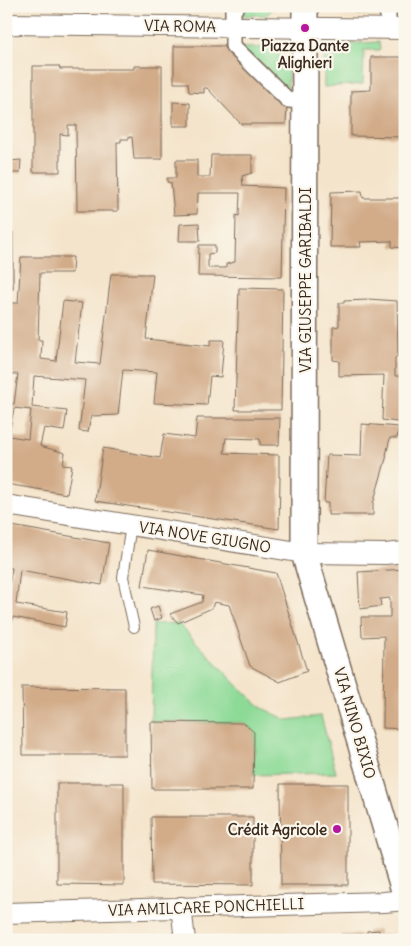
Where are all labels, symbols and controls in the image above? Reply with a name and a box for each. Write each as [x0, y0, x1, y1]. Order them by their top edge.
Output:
street label: VIA ROMA [144, 16, 217, 36]
marker: Piazza Dante Alighieri [299, 22, 311, 34]
place label: Piazza Dante Alighieri [261, 36, 349, 73]
street label: VIA GIUSEPPE GARIBALDI [296, 187, 315, 373]
street label: VIA NOVE GIUGNO [138, 517, 272, 557]
street label: VIA NINO BIXIO [330, 665, 380, 781]
place label: Crédit Agricole [228, 820, 327, 840]
marker: Crédit Agricole [331, 823, 343, 835]
street label: VIA AMILCARE PONCHIELLI [108, 894, 304, 920]

